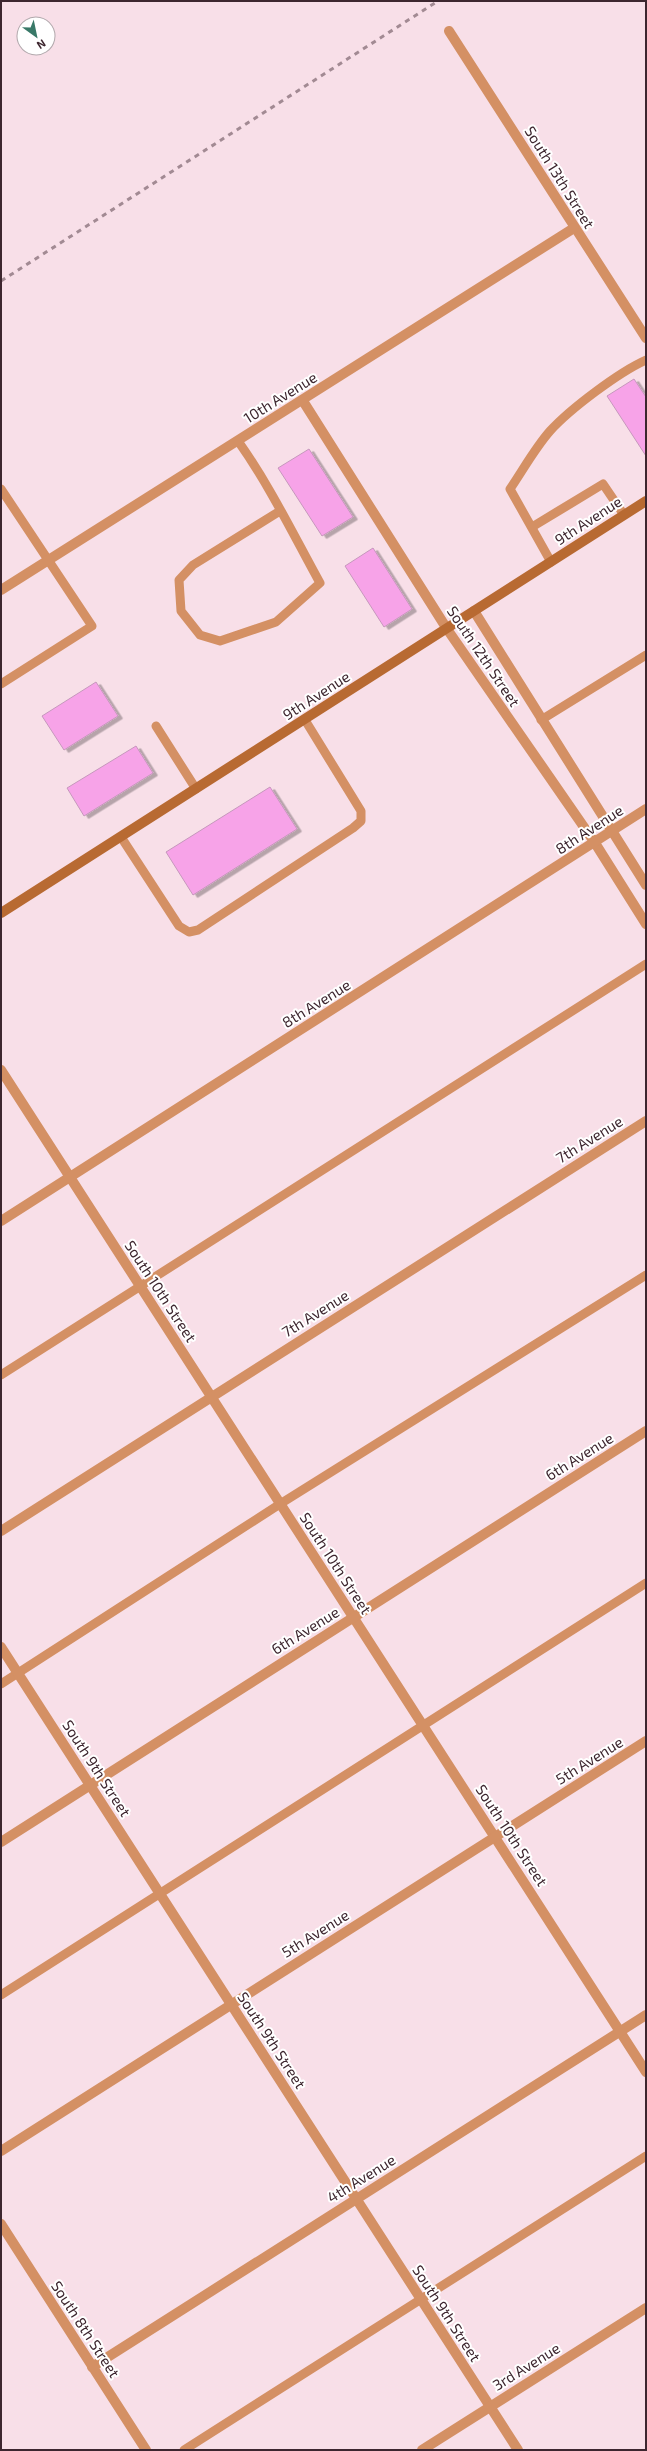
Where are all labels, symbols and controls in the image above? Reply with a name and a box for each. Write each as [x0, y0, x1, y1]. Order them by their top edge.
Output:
north arrow [16, 16, 56, 56]
text: N [35, 37, 49, 52]
street label: South 13th Street [521, 123, 599, 232]
street label: 10th Avenue [240, 367, 320, 427]
street label: 9th Avenue [551, 492, 625, 548]
street label: South 12th Street [444, 602, 524, 710]
street label: 9th Avenue [279, 667, 353, 723]
street label: 8th Avenue [552, 801, 626, 857]
street label: 8th Avenue [279, 975, 353, 1031]
street label: 7th Avenue [552, 1111, 626, 1167]
street label: South 10th Street [121, 1237, 201, 1346]
street label: 7th Avenue [278, 1285, 352, 1341]
street label: 6th Avenue [542, 1428, 616, 1484]
street label: South 10th Street [296, 1509, 376, 1618]
street label: 6th Avenue [268, 1602, 342, 1658]
street label: South 9th Street [59, 1716, 135, 1820]
street label: 5th Avenue [552, 1732, 626, 1788]
street label: South 10th Street [472, 1781, 552, 1890]
street label: 5th Avenue [278, 1905, 352, 1961]
street label: South 9th Street [234, 1988, 310, 2092]
street label: 4th Avenue [324, 2150, 398, 2206]
street label: South 9th Street [409, 2261, 485, 2365]
street label: South 8th Street [48, 2277, 124, 2381]
street label: 3rd Avenue [489, 2338, 563, 2394]

